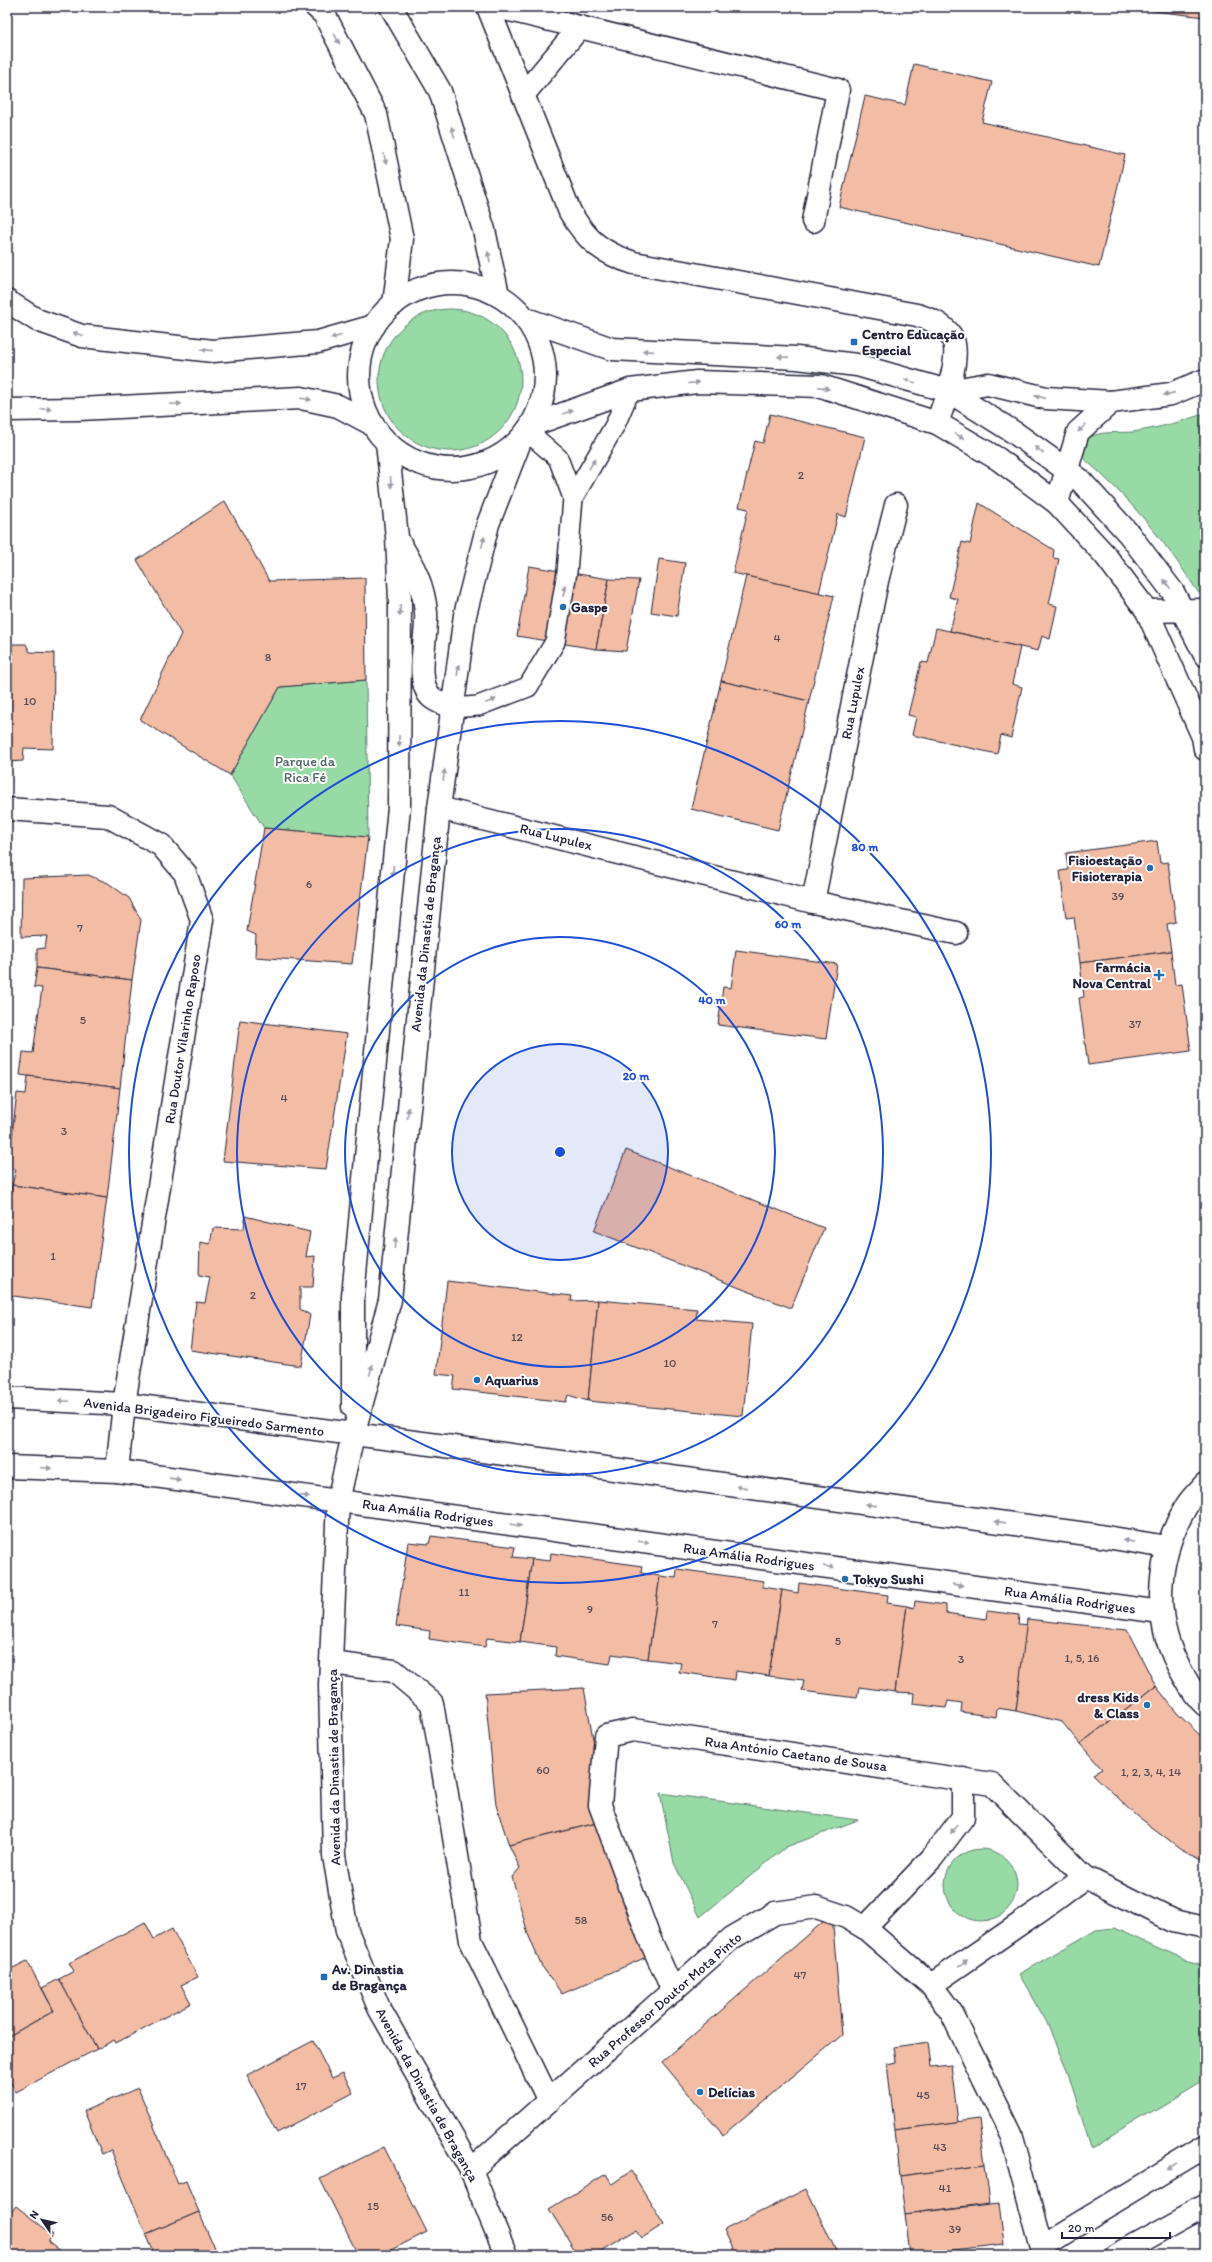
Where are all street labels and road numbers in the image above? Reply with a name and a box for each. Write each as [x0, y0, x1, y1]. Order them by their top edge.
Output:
street label: Rua Lupulex [838, 665, 868, 741]
street label: Rua Lupulex [518, 820, 594, 854]
street label: Avenida da Dinastia de Bragança [407, 835, 445, 1033]
street label: Rua Doutor Vilarinho Raposo [161, 953, 205, 1125]
street label: Avenida Brigadeiro Figueiredo Sarmento [83, 1394, 325, 1440]
street label: Rua Amália Rodrigues [361, 1495, 495, 1531]
street label: Rua Amália Rodrigues [682, 1539, 816, 1575]
street label: Rua Amália Rodrigues [1003, 1582, 1137, 1618]
street label: Avenida da Dinastia de Bragança [324, 1668, 344, 1865]
street label: Rua António Caetano de Sousa [704, 1733, 889, 1775]
street label: Rua Professor Doutor Mota Pinto [585, 1929, 745, 2071]
street label: Avenida da Dinastia de Bragança [372, 2005, 482, 2186]

